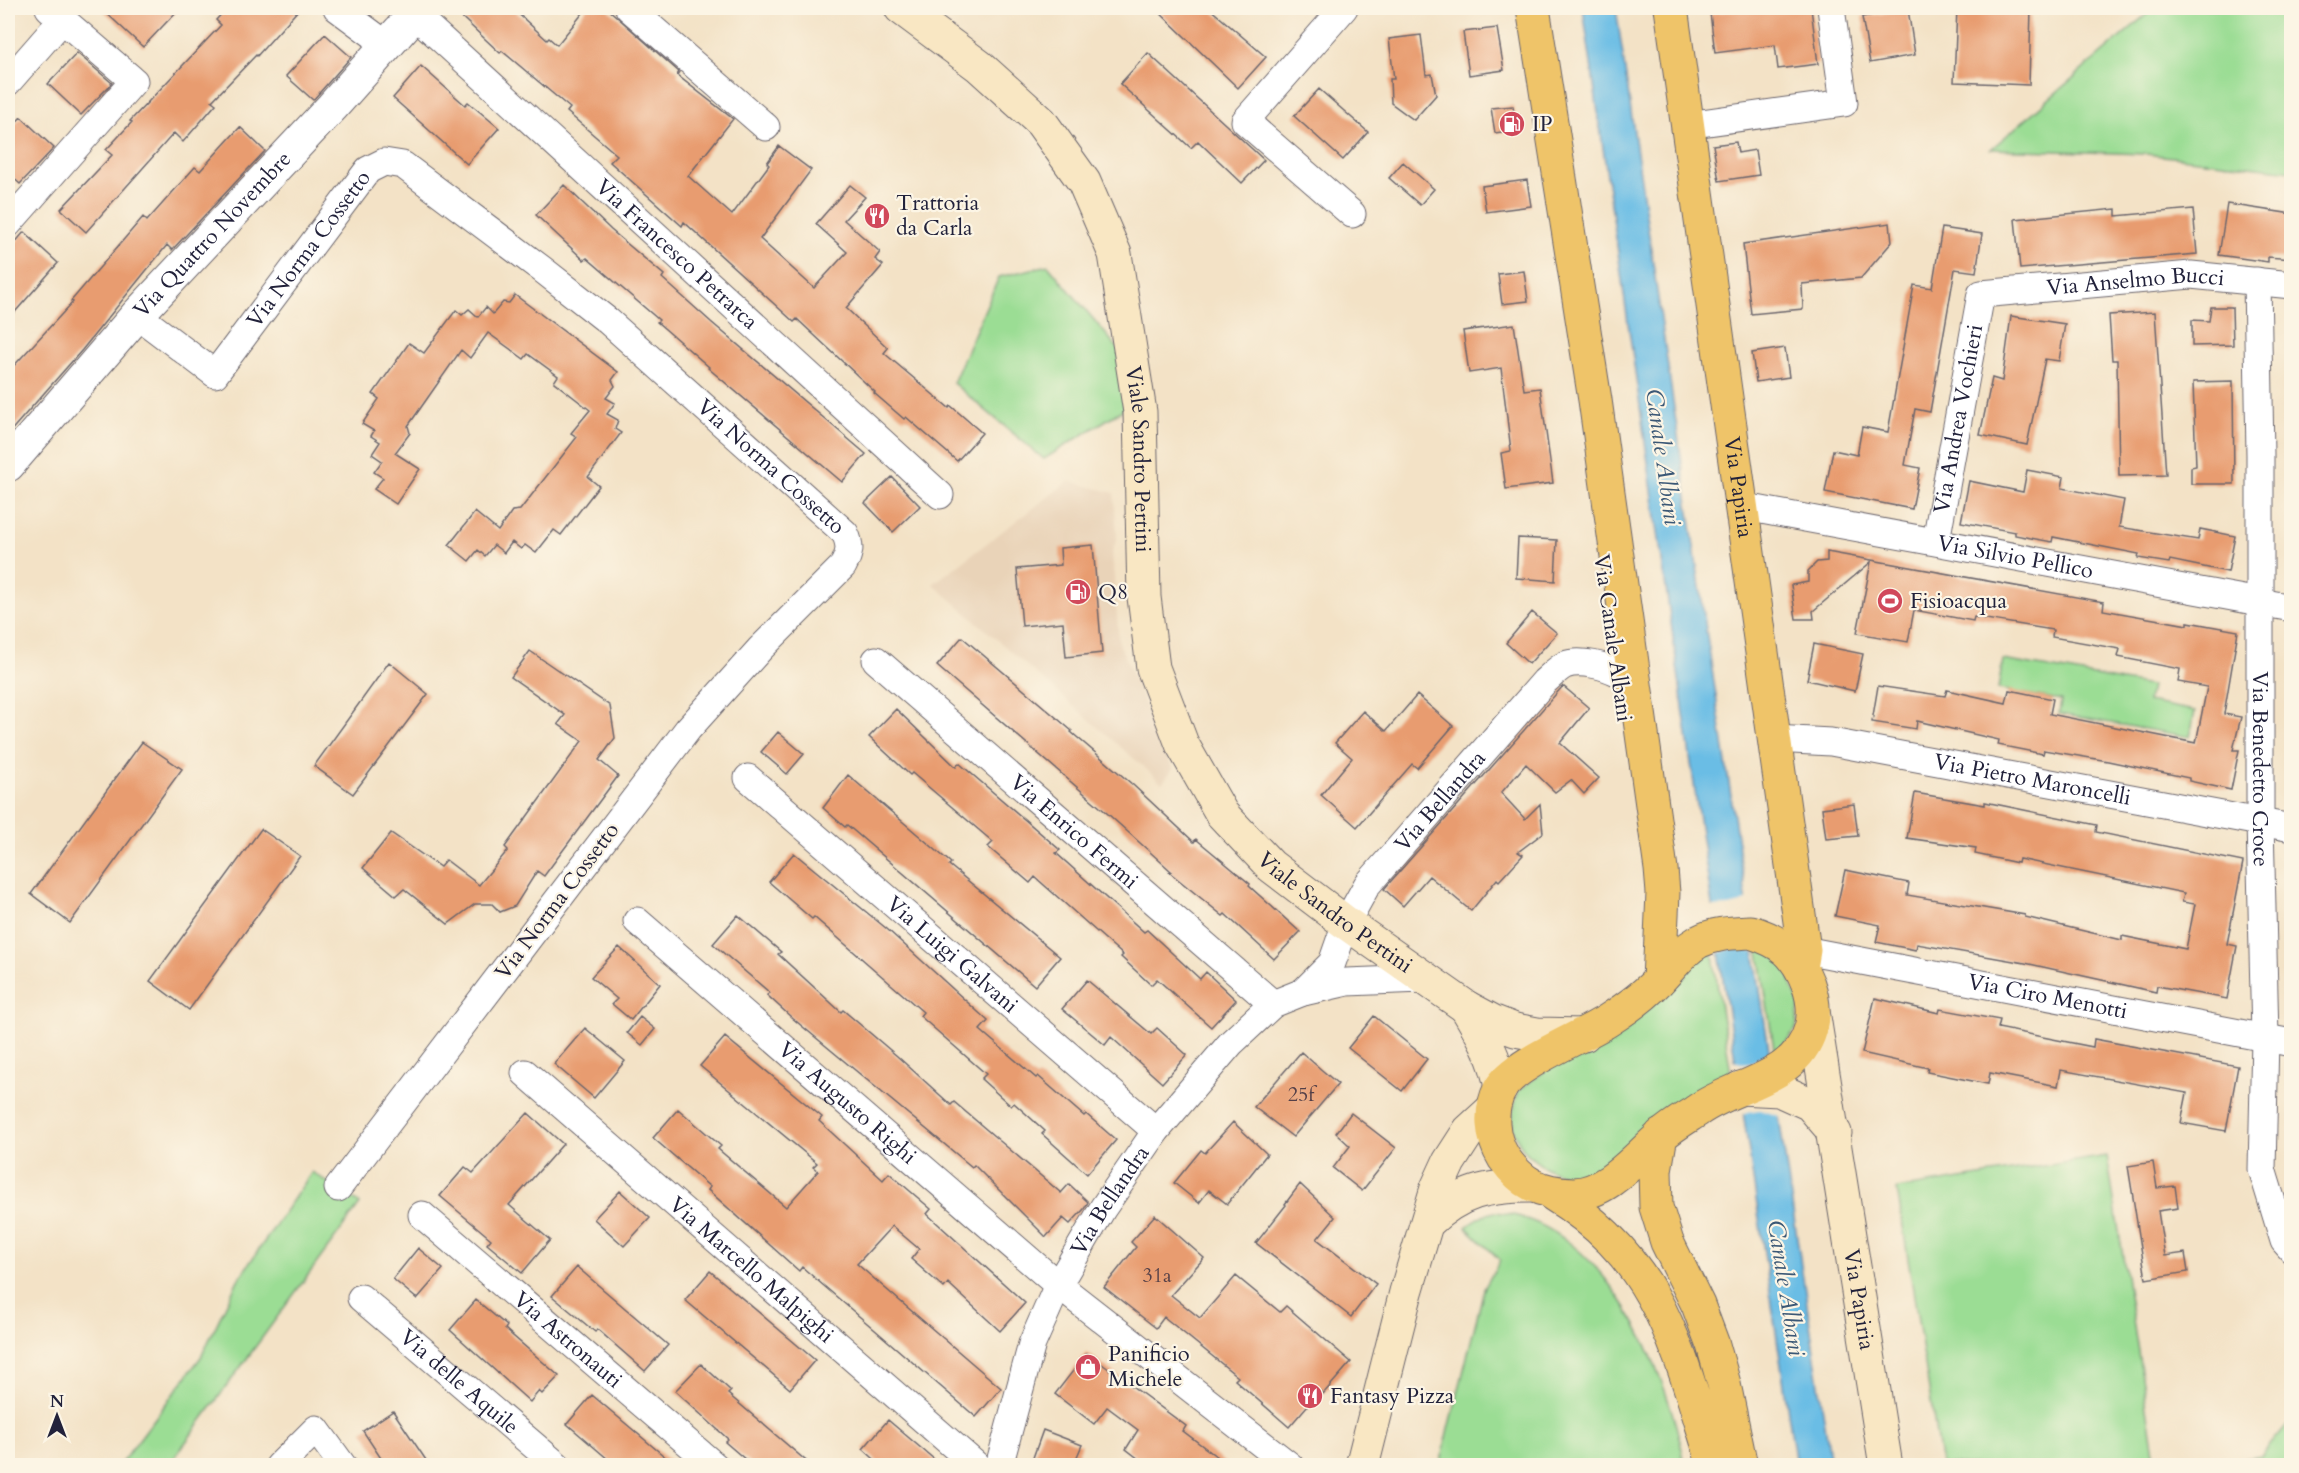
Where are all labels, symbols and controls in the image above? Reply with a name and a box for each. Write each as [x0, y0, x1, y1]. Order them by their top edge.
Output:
fuel station icon: IP [1497, 109, 1527, 139]
place label: IP [1532, 109, 1553, 139]
street label: Via Quattro Novembre [127, 145, 298, 325]
street label: Via Norma Cossetto [240, 164, 378, 334]
street label: Via Francesco Petrarca [589, 172, 765, 337]
place label: Trattoria da Carla [896, 188, 980, 243]
restaurant icon: Trattoria da Carla [862, 201, 892, 231]
street label: Via Anselmo Bucci [2045, 260, 2226, 303]
street label: Via Andrea Vochieri [1926, 322, 1990, 516]
street label: Viale Sandro Pertini [1118, 364, 1158, 553]
water label: Canale Albani [1637, 387, 1689, 528]
street label: Via Norma Cossetto [690, 392, 852, 541]
street label: Via Papiria [1717, 435, 1761, 540]
street label: Via Silvio Pellico [1935, 528, 2096, 586]
street label: Via Canale Albani [1586, 552, 1640, 724]
fuel station icon: Q8 [1063, 577, 1093, 607]
place label: Q8 [1098, 577, 1128, 607]
sports icon: Fisioacqua [1875, 586, 1905, 616]
place label: Fisioacqua [1910, 586, 2008, 616]
street label: Via Benedetto Croce [2245, 671, 2276, 867]
street label: Via Bellandra [1388, 744, 1493, 858]
street label: Via Pietro Maroncelli [1931, 746, 2133, 813]
street label: Via Enrico Fermi [1003, 767, 1145, 896]
street label: Via Norma Cossetto [488, 816, 626, 986]
street label: Viale Sandro Pertini [1250, 845, 1419, 980]
street label: Via Luigi Galvani [880, 889, 1025, 1020]
street label: Via Ciro Menotti [1965, 967, 2130, 1026]
street label: Via Augusto Righi [772, 1035, 923, 1171]
house number: 25f [1288, 1081, 1317, 1108]
street label: Via Bellandra [1063, 1139, 1157, 1261]
street label: Via Marcello Malpighi [662, 1190, 840, 1350]
water label: Canale Albani [1759, 1218, 1813, 1359]
street label: Via Papiria [1836, 1247, 1882, 1353]
house number: 31a [1142, 1262, 1172, 1289]
street label: Via Astronauti [507, 1285, 629, 1395]
street label: Via delle Aquile [393, 1322, 525, 1441]
place label: Panificio Michele [1108, 1339, 1190, 1394]
shop icon: Panificio Michele [1073, 1352, 1103, 1382]
restaurant icon: Fantasy Pizza [1295, 1381, 1325, 1411]
place label: Fantasy Pizza [1330, 1381, 1455, 1411]
north arrow [27, 1386, 87, 1446]
text: N [50, 1391, 64, 1413]

